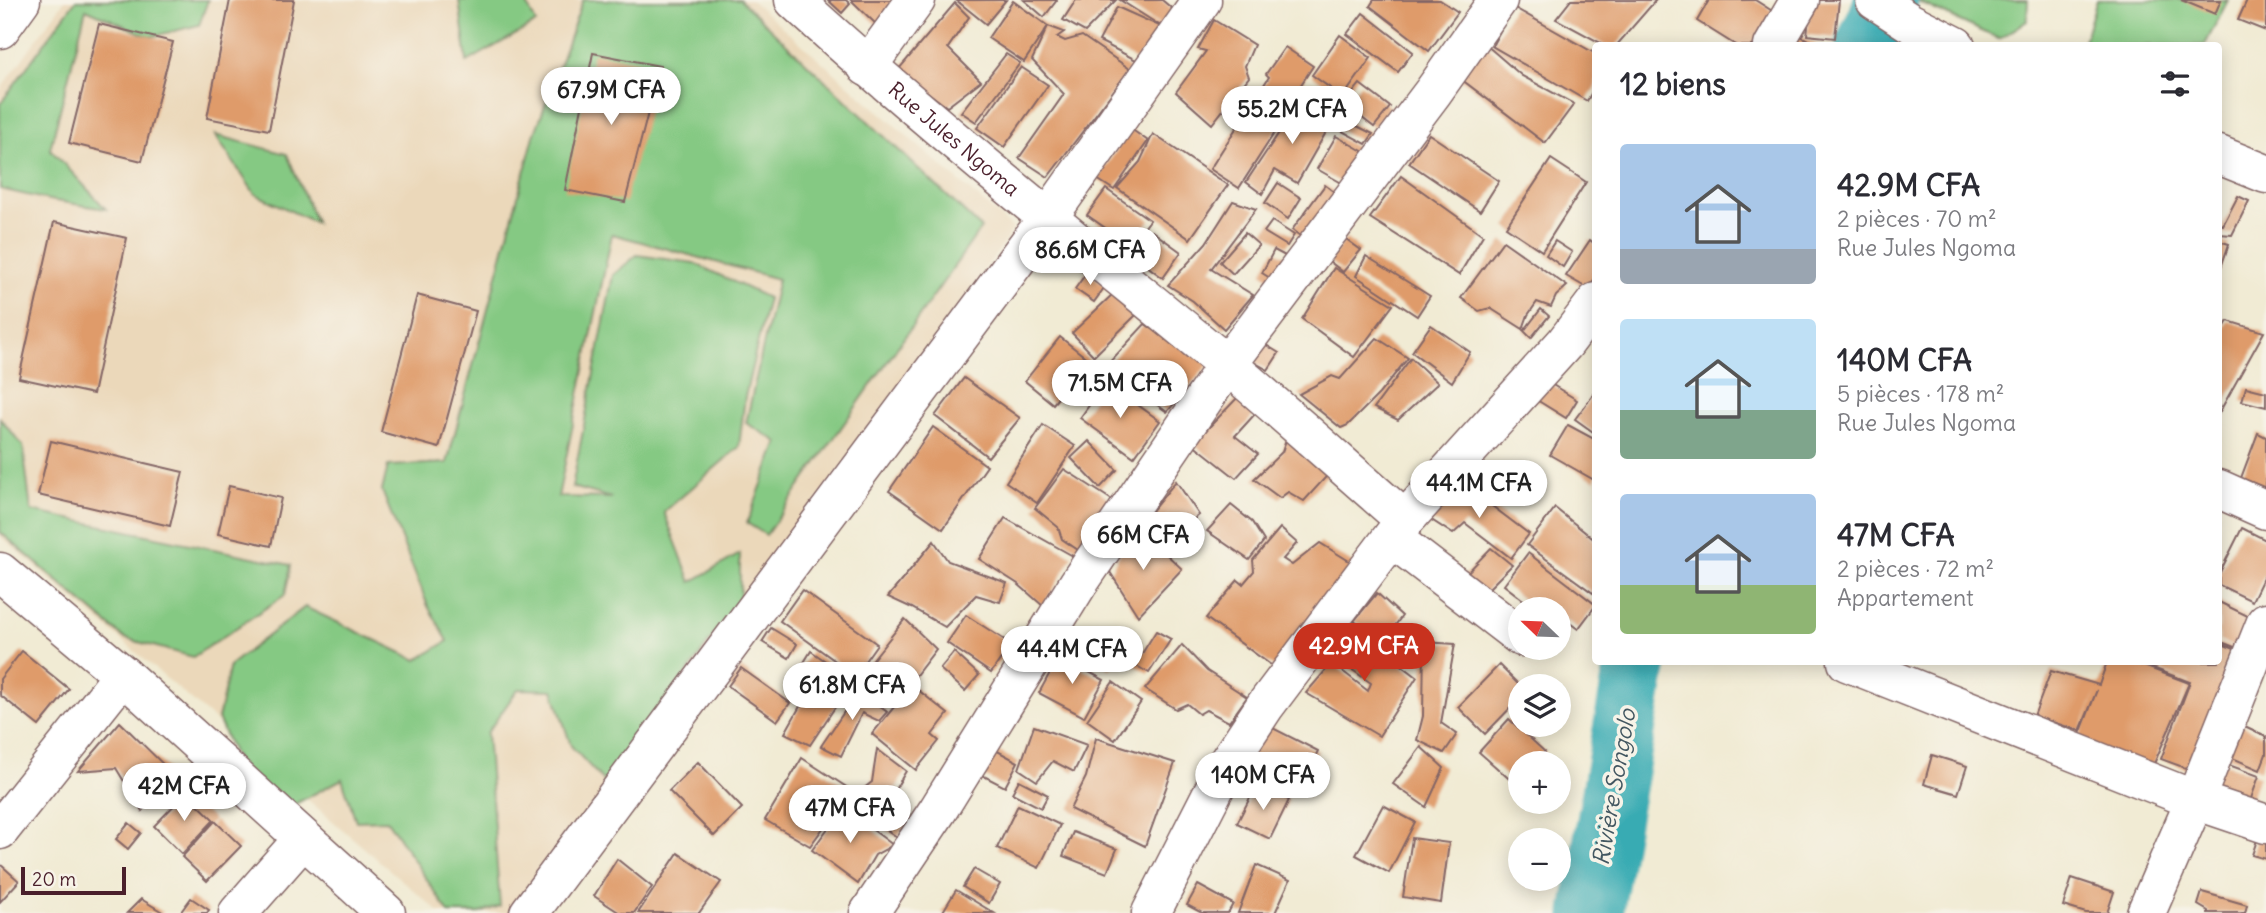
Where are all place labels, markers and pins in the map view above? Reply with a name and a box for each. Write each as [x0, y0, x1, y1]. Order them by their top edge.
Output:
pin: 67.9M CFA [531, 68, 691, 127]
pin: 55.2M CFA [1212, 86, 1372, 146]
pin: 86.6M CFA [1010, 228, 1170, 287]
pin: 71.5M CFA [1040, 360, 1200, 420]
pin: 44.1M CFA [1399, 461, 1559, 520]
pin: 66M CFA [1078, 512, 1208, 572]
pin: 42.9M CFA [1284, 624, 1444, 683]
pin: 44.4M CFA [992, 626, 1152, 686]
pin: 61.8M CFA [772, 662, 932, 722]
pin: 140M CFA [1191, 752, 1335, 812]
pin: 42M CFA [119, 764, 249, 823]
pin: 47M CFA [785, 786, 915, 845]

